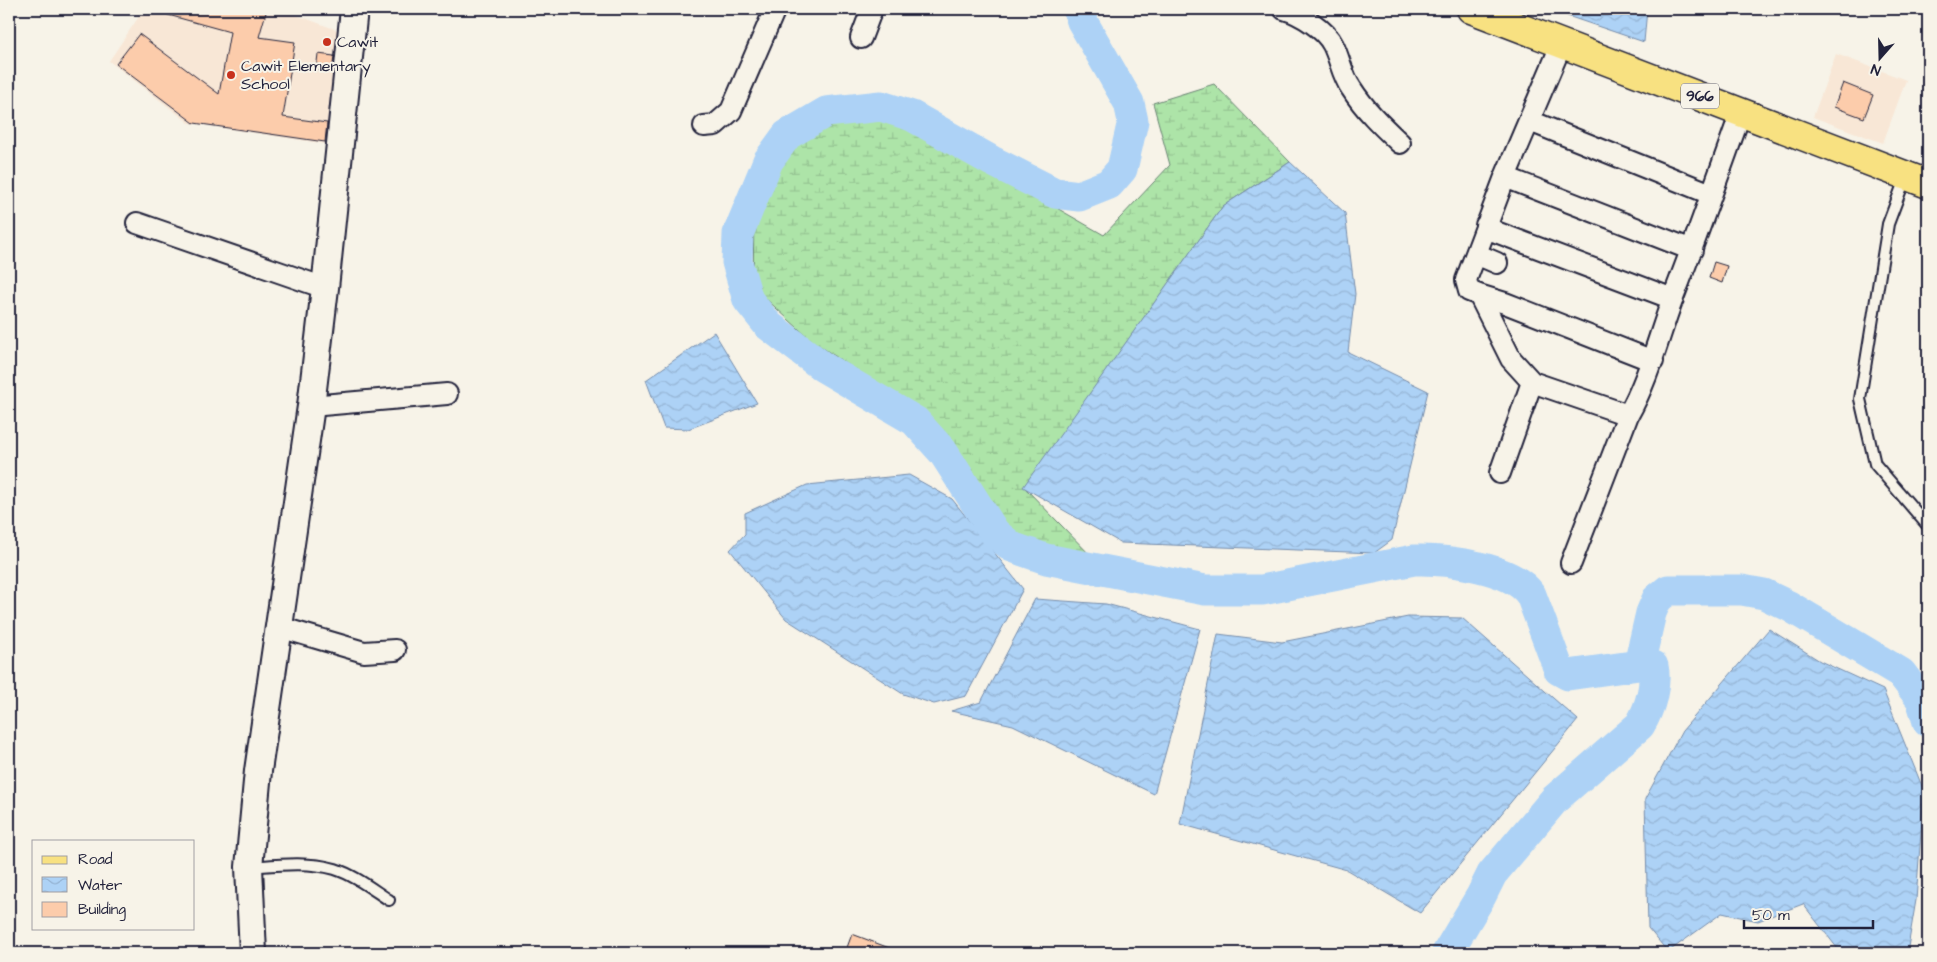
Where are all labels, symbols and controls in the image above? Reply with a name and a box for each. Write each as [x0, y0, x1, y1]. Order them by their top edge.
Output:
place label: Cawit [337, 31, 379, 53]
north arrow [1854, 32, 1904, 82]
marker: Cawit [321, 36, 333, 48]
place label: Cawit Elementary School [241, 55, 371, 95]
text: N [1868, 58, 1883, 80]
marker: Cawit Elementary School [225, 69, 237, 81]
road number: 966 [1681, 84, 1719, 108]
legend [32, 840, 195, 930]
text: Road [78, 849, 113, 870]
text: Water [78, 875, 122, 896]
scale bar [1744, 897, 1873, 929]
text: Building [78, 899, 126, 921]
text: 50 m [1752, 905, 1790, 926]

